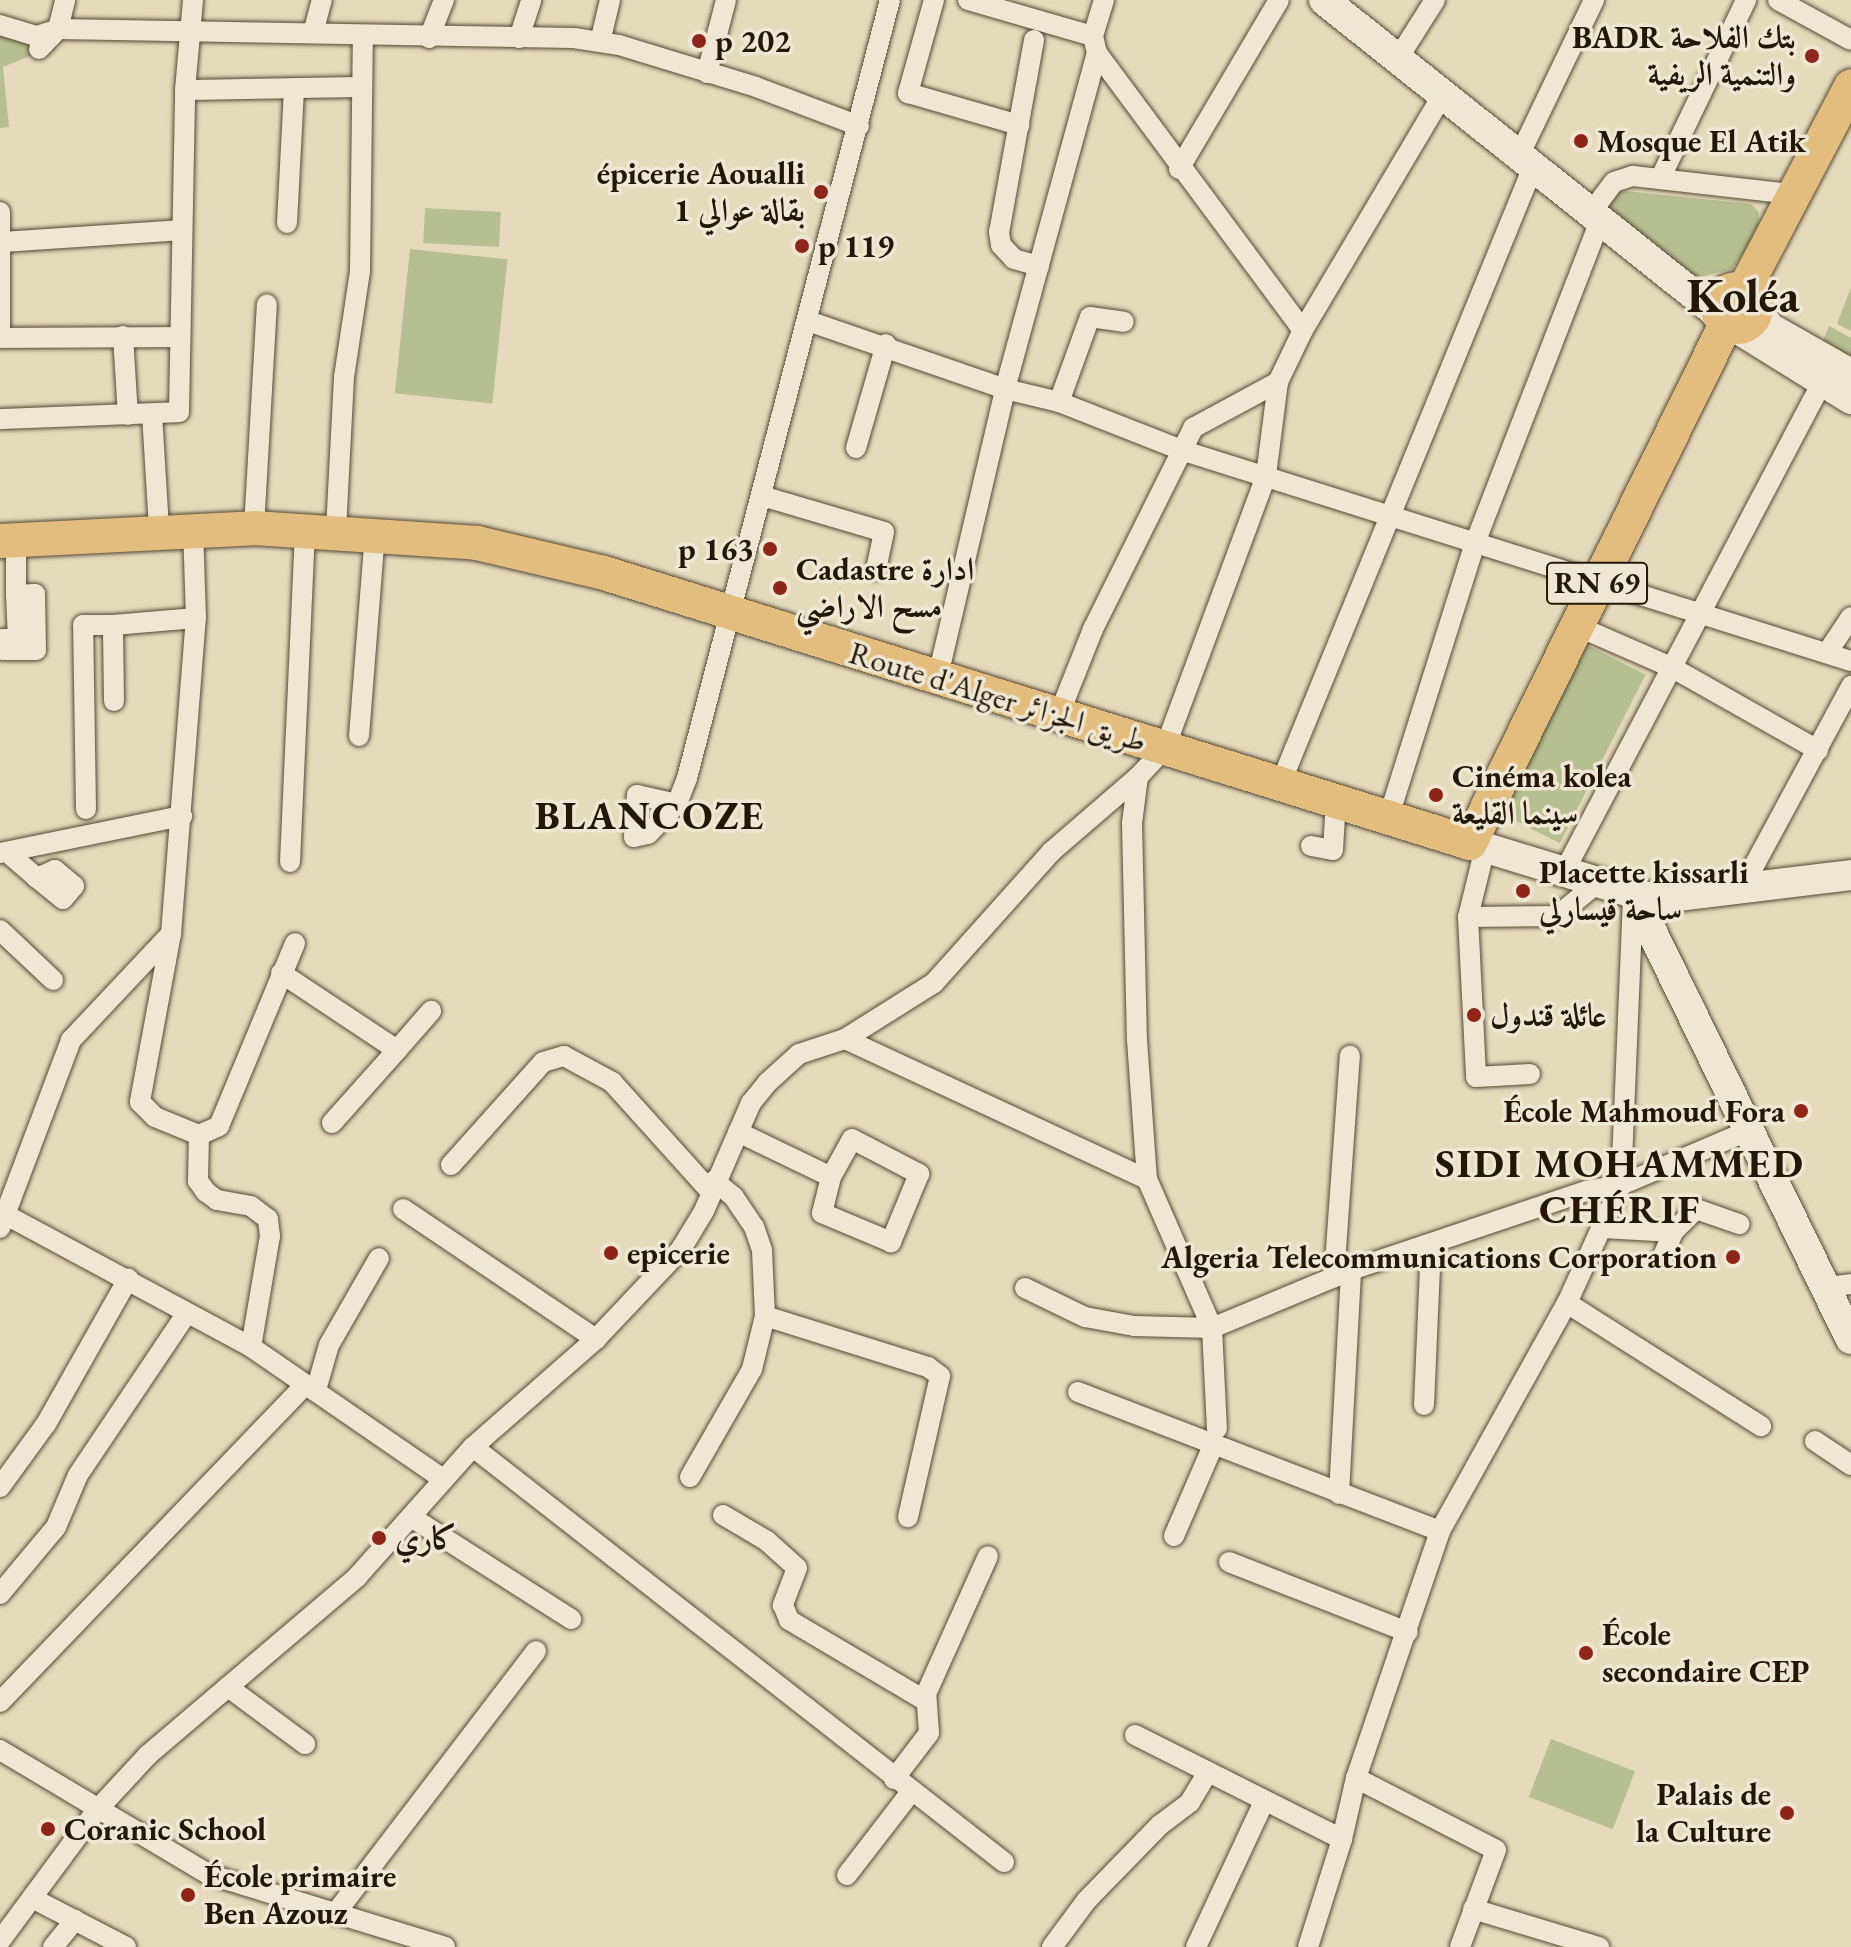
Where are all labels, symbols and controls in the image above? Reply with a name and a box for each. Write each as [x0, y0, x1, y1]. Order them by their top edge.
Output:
place label: BADR بتك الفلاحة والتنمية الريفية [1572, 19, 1796, 94]
place label: p 202 [715, 22, 791, 60]
marker: p 202 [690, 32, 708, 50]
marker: BADR بتك الفلاحة والتنمية الريفية [1803, 47, 1821, 65]
place label: Mosque El Atik [1597, 122, 1806, 160]
marker: Mosque El Atik [1572, 132, 1590, 150]
place label: épicerie Aoualli 1 بقالة عوالي [597, 155, 805, 230]
marker: épicerie Aoualli 1 بقالة عوالي [812, 183, 830, 201]
place label: p 119 [818, 227, 894, 265]
marker: p 119 [793, 237, 811, 255]
district label: Koléa [1687, 267, 1799, 325]
place label: p 163 [678, 530, 754, 568]
marker: p 163 [761, 540, 779, 558]
place label: Cadastre ادارة مسح الاراضي [796, 551, 974, 626]
road number: RN 69 [1545, 557, 1649, 609]
marker: Cadastre ادارة مسح الاراضي [771, 579, 789, 597]
street label: Route d'Alger طريق الجزائر [845, 633, 1151, 761]
place label: Cinéma kolea سينما القليعة [1452, 758, 1631, 833]
marker: Cinéma kolea سينما القليعة [1427, 786, 1445, 804]
district label: BLANCOZE [535, 791, 765, 839]
place label: Placette kissarli ساحة قيسارلي [1539, 854, 1749, 929]
marker: Placette kissarli ساحة قيسارلي [1514, 882, 1532, 900]
place label: عائلة قندول [1490, 996, 1607, 1034]
marker: عائلة قندول [1465, 1006, 1483, 1024]
place label: École Mahmoud Fora [1503, 1092, 1785, 1130]
marker: École Mahmoud Fora [1792, 1102, 1810, 1120]
district label: SIDI MOHAMMED CHÉRIF [1435, 1139, 1805, 1233]
place label: epicerie [627, 1234, 730, 1272]
place label: Algeria Telecommunications Corporation [1161, 1238, 1717, 1276]
marker: epicerie [602, 1244, 620, 1262]
marker: Algeria Telecommunications Corporation [1724, 1248, 1742, 1266]
place label: كاري [395, 1519, 457, 1557]
marker: كاري [370, 1529, 388, 1547]
place label: École secondaire CEP [1602, 1616, 1809, 1691]
marker: École secondaire CEP [1577, 1644, 1595, 1662]
place label: Palais de la Culture [1636, 1776, 1771, 1851]
marker: Palais de la Culture [1778, 1804, 1796, 1822]
place label: Coranic School [64, 1810, 266, 1848]
marker: Coranic School [39, 1820, 57, 1838]
place label: École primaire Ben Azouz [204, 1858, 396, 1933]
marker: École primaire Ben Azouz [179, 1886, 197, 1904]

